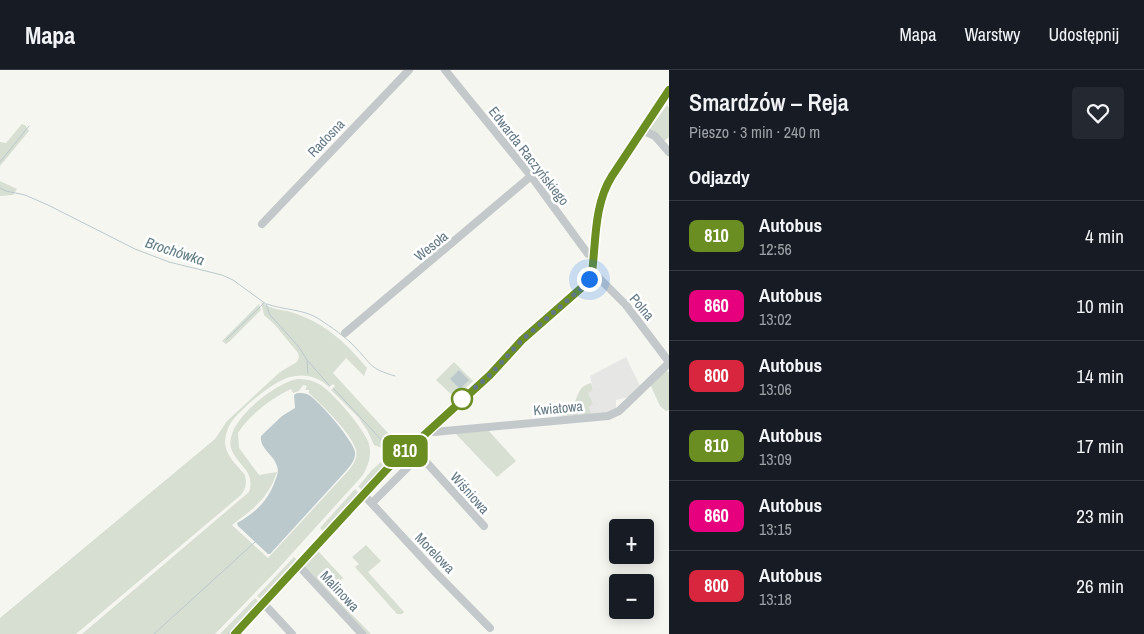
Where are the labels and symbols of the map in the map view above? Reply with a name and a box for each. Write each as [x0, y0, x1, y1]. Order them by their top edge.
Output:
street label: Edwarda Raczyńskiego [485, 103, 573, 209]
street label: Radosna [304, 115, 349, 161]
street label: Wesoła [411, 227, 452, 265]
water label: Brochówka [143, 232, 207, 270]
your location [577, 267, 602, 292]
street label: Polna [626, 290, 659, 325]
unlabelled marker [451, 388, 473, 410]
street label: Kwiatowa [532, 397, 584, 419]
line badge: 810 [376, 435, 434, 467]
street label: Wiśniowa [446, 468, 494, 518]
street label: Morelowa [411, 529, 459, 578]
street label: Malinowa [317, 567, 364, 616]

